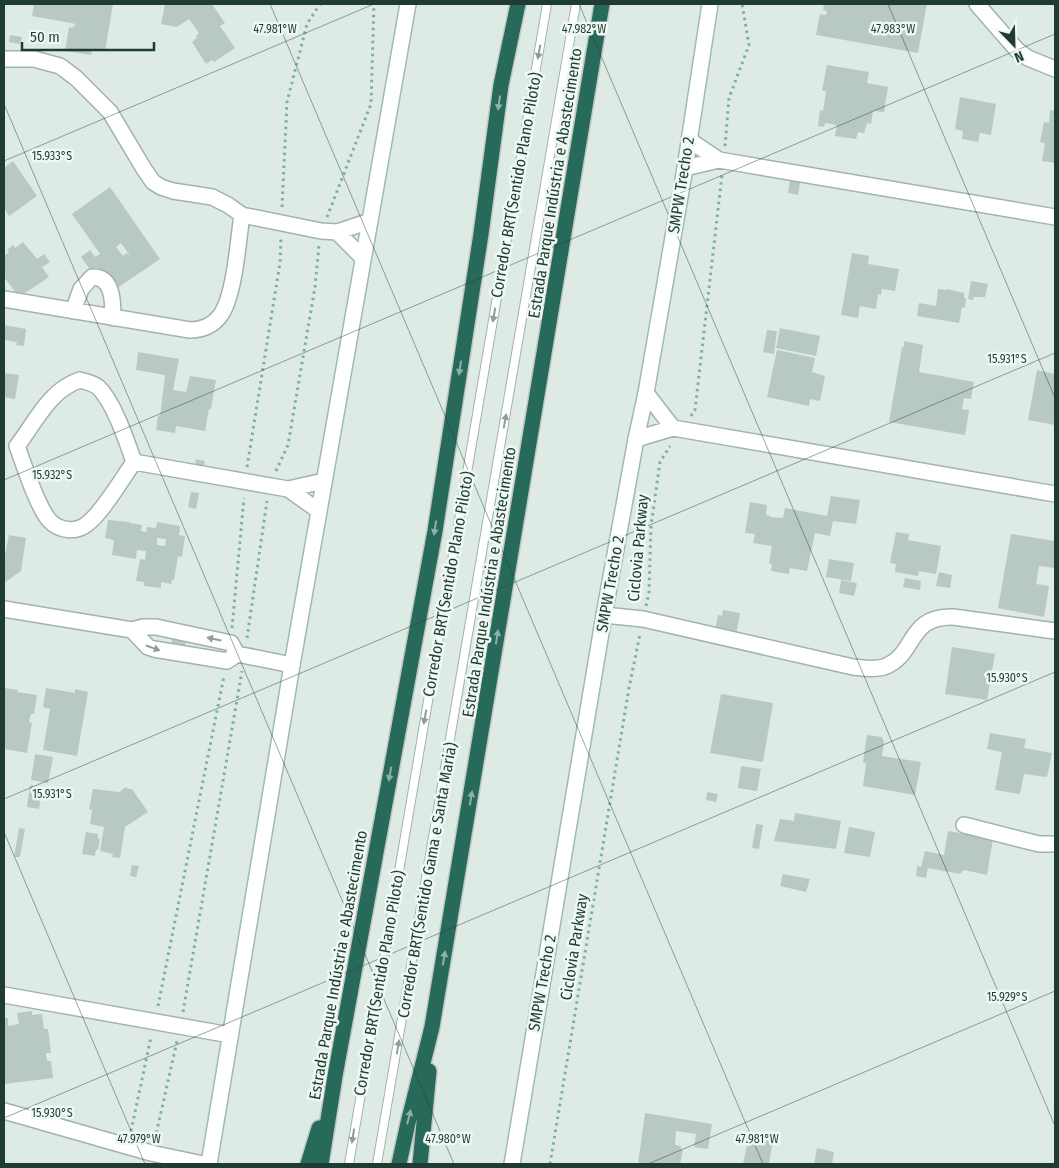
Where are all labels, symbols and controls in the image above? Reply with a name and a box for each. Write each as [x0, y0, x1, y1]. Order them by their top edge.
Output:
scale bar [22, 20, 155, 52]
north arrow [989, 20, 1039, 70]
text: 47.981°W [253, 22, 297, 36]
text: 47.982°W [562, 22, 606, 36]
text: 47.983°W [871, 22, 915, 36]
text: 50 m [30, 28, 60, 46]
one-way arrow [534, 44, 542, 60]
street label: Estrada Parque Indústria e Abastecimento [524, 46, 586, 320]
text: N [1012, 47, 1026, 66]
street label: Corredor BRT(Sentido Plano Piloto) [487, 70, 545, 299]
one-way arrow [494, 95, 502, 111]
street label: SMPW Trecho 2 [664, 135, 698, 235]
text: 15.933°S [32, 149, 72, 163]
one-way arrow [489, 308, 497, 324]
text: 15.931°S [987, 352, 1027, 366]
one-way arrow [456, 360, 464, 376]
one-way arrow [501, 413, 509, 429]
street label: Estrada Parque Indústria e Abastecimento [458, 445, 520, 719]
text: 15.932°S [32, 468, 72, 482]
street label: Corredor BRT(Sentido Plano Piloto) [419, 469, 477, 698]
street label: Ciclovia Parkway [624, 493, 652, 602]
one-way arrow [431, 521, 439, 537]
street label: SMPW Trecho 2 [592, 534, 628, 634]
one-way arrow [494, 629, 502, 645]
one-way arrow [207, 635, 222, 643]
one-way arrow [146, 644, 161, 652]
text: 15.930°S [986, 671, 1028, 685]
one-way arrow [420, 709, 428, 725]
street label: Corredor BRT(Sentido Gama e Santa Maria) [393, 740, 461, 1019]
one-way arrow [386, 767, 394, 783]
text: 15.931°S [32, 787, 72, 801]
one-way arrow [467, 789, 475, 805]
street label: Estrada Parque Indústria e Abastecimento [305, 829, 371, 1101]
street label: Corredor BRT(Sentido Plano Piloto) [350, 868, 408, 1097]
street label: Ciclovia Parkway [556, 891, 592, 1002]
street label: SMPW Trecho 2 [524, 933, 560, 1033]
one-way arrow [440, 950, 448, 966]
text: 15.929°S [987, 990, 1027, 1004]
one-way arrow [395, 1039, 403, 1055]
text: 15.930°S [31, 1106, 73, 1120]
one-way arrow [405, 1109, 413, 1124]
one-way arrow [349, 1128, 357, 1144]
text: 47.979°W [117, 1132, 161, 1146]
text: 47.980°W [425, 1132, 471, 1146]
text: 47.981°W [735, 1132, 779, 1146]

